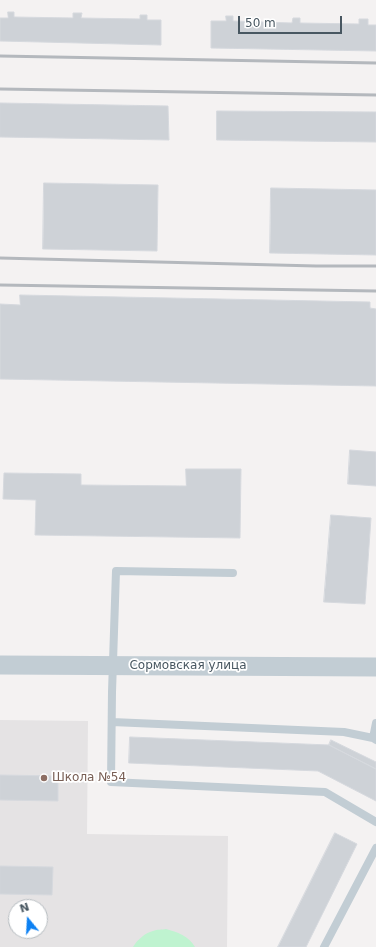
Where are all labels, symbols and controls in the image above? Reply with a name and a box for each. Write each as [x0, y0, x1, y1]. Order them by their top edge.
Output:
scale bar [240, 8, 344, 34]
text: 50 m [245, 16, 276, 30]
street label: Сормовская улица [129, 659, 247, 673]
place label: Школа №54 [52, 771, 126, 785]
marker: Школа №54 [39, 773, 49, 783]
north arrow [8, 899, 48, 939]
text: N [18, 900, 31, 916]

